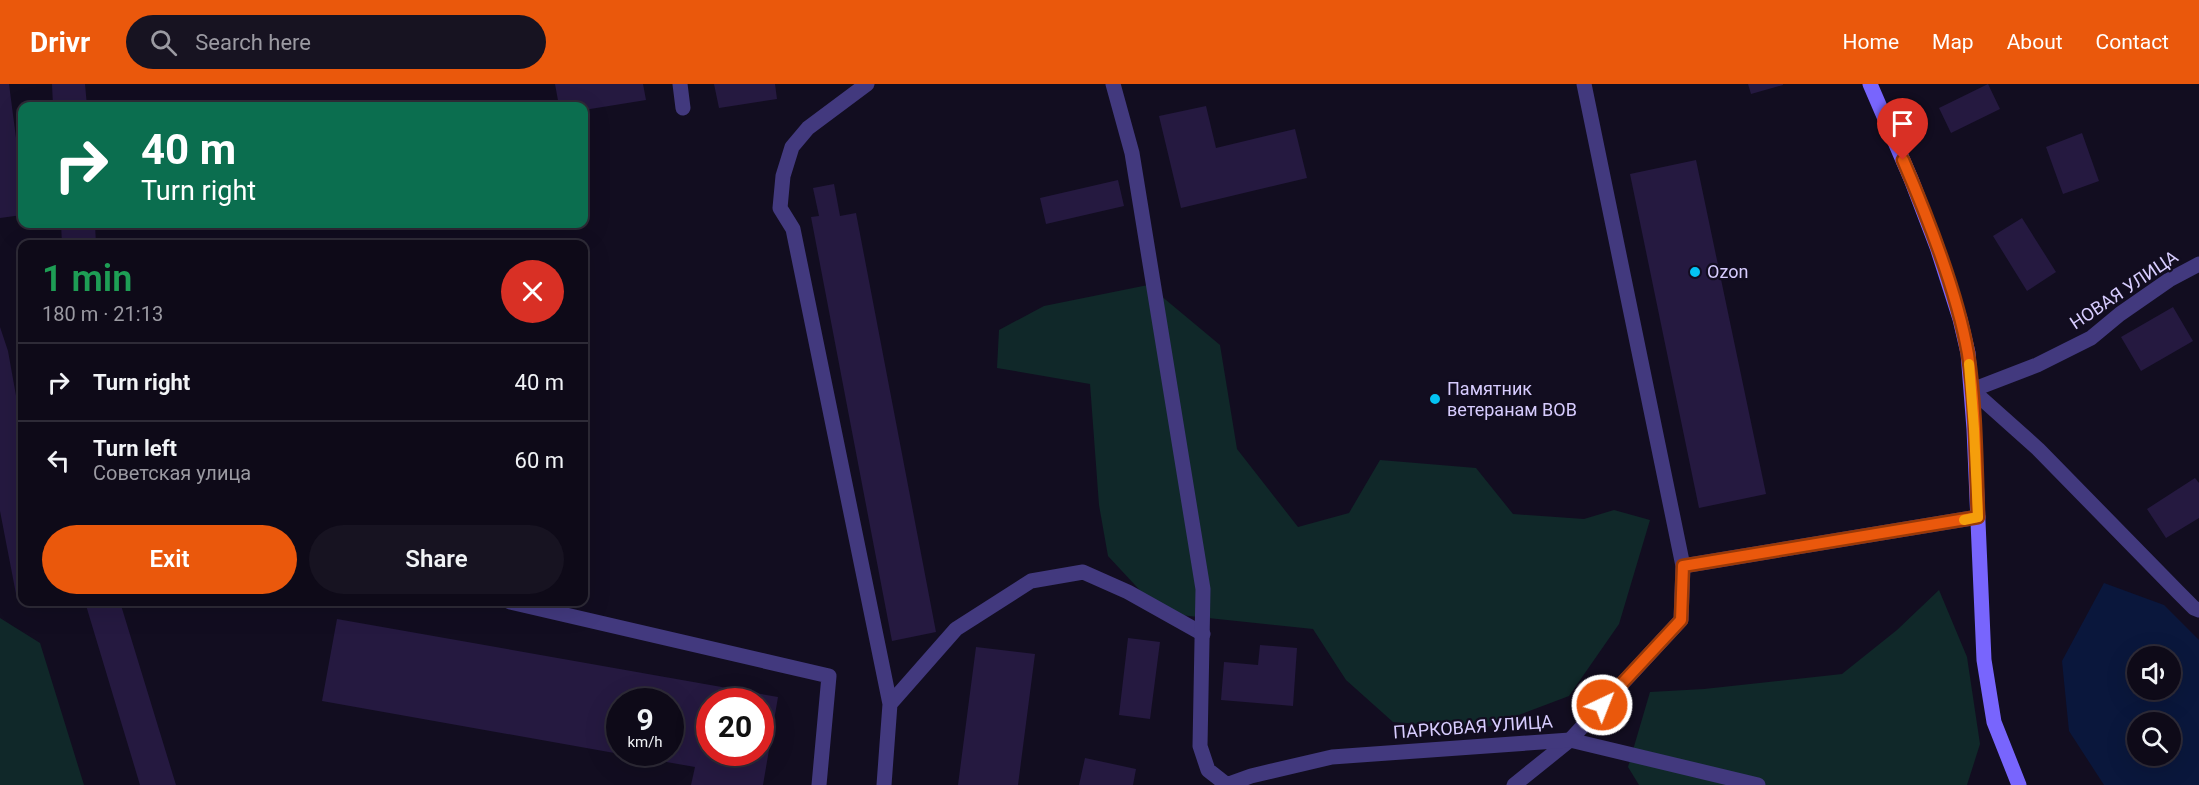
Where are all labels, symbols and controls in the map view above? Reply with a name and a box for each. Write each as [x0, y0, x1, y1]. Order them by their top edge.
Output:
search box [126, 15, 546, 69]
text: Drivr [30, 26, 90, 59]
icon: search [147, 26, 180, 59]
text: Search here [195, 30, 311, 55]
text: Home [1843, 30, 1899, 54]
text: Map [1932, 30, 1974, 54]
text: About [2007, 30, 2063, 54]
text: Contact [2096, 30, 2169, 54]
pin [1877, 98, 1928, 160]
icon: arrive [1886, 107, 1919, 140]
text: 40 m [141, 125, 236, 174]
icon: right [42, 126, 120, 204]
text: Turn right [141, 175, 256, 207]
street label: НОВАЯ УЛИЦА [2066, 246, 2182, 333]
text: 1 min [42, 258, 132, 300]
button: close [501, 260, 564, 323]
place label: Ozon [1707, 261, 1748, 282]
marker: Ozon [1688, 265, 1702, 279]
text: 180 m · 21:13 [42, 302, 163, 326]
icon: right [42, 366, 75, 399]
text: Turn right [93, 370, 190, 395]
text: 40 m [515, 370, 564, 395]
place label: Памятник ветеранам ВОВ [1447, 378, 1577, 420]
marker: Памятник ветеранам ВОВ [1428, 392, 1442, 406]
text: Turn left [93, 436, 177, 461]
icon: left [42, 444, 75, 477]
text: 60 m [515, 448, 564, 473]
text: Советская улица [93, 461, 251, 485]
button: Exit [42, 525, 297, 594]
button: Share [309, 525, 564, 594]
map controls [2127, 646, 2181, 766]
button: sound [2127, 646, 2181, 700]
position arrow [1570, 673, 1634, 737]
speed limit sign: 20 [696, 688, 774, 766]
text: 9 [636, 702, 654, 737]
street label: ПАРКОВАЯ УЛИЦА [1392, 710, 1554, 743]
button: search [2127, 712, 2181, 766]
text: km/h [627, 733, 663, 751]

